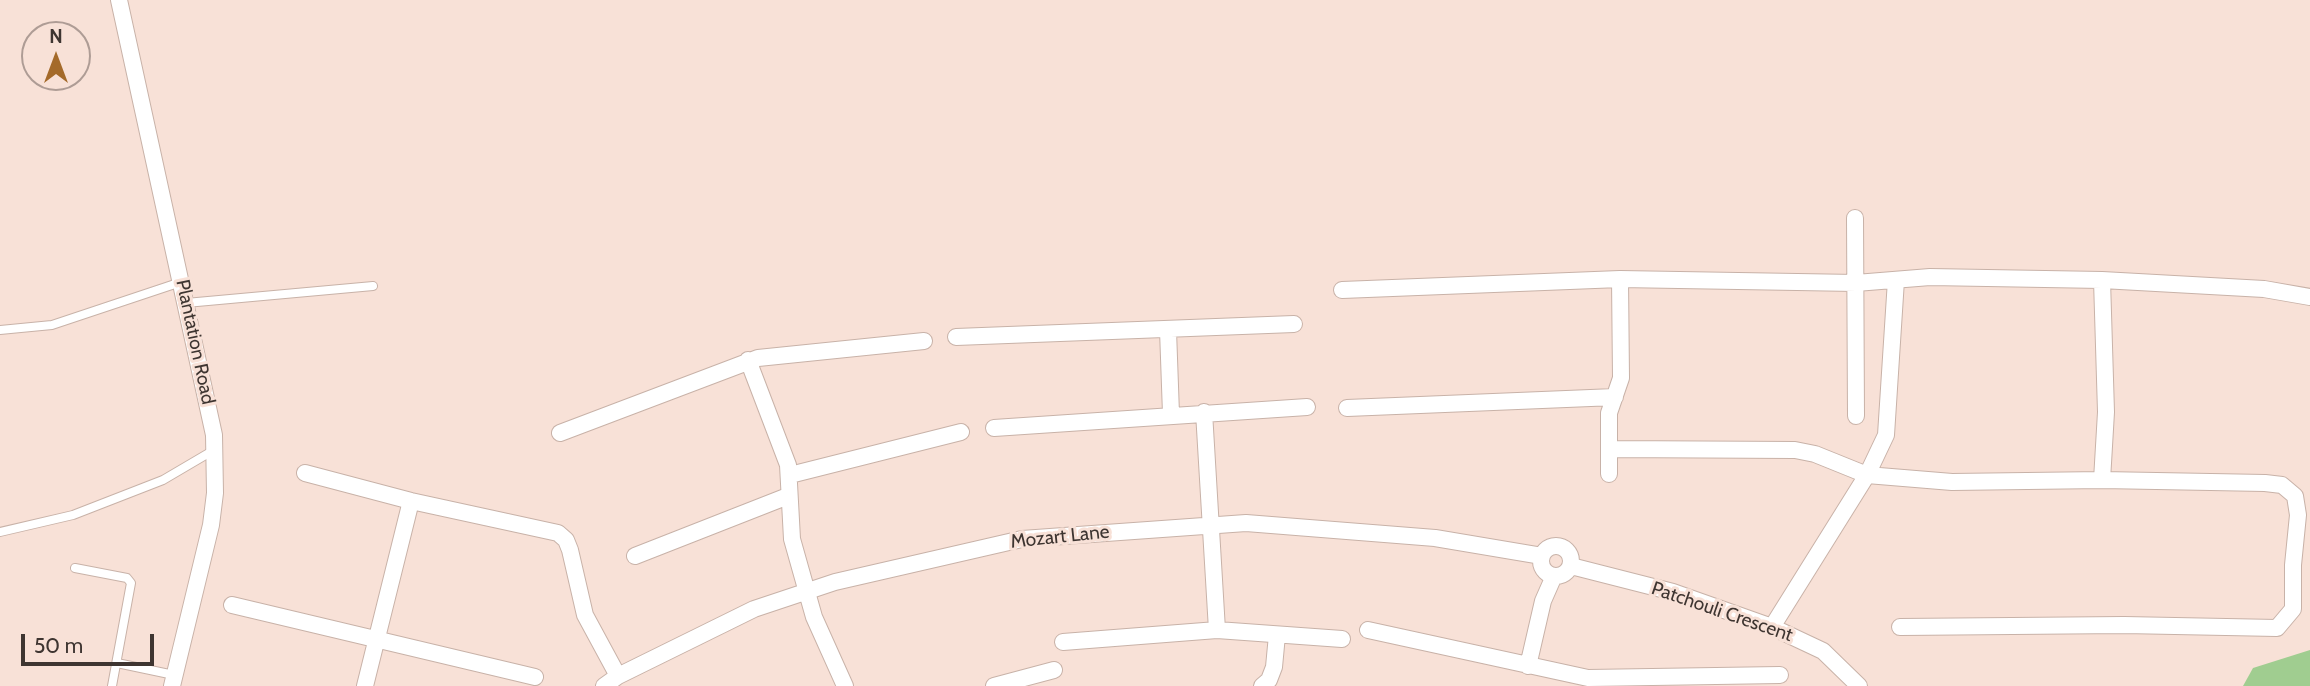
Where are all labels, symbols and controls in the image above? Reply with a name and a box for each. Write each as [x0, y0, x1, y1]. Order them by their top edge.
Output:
north arrow [21, 21, 91, 91]
text: N [49, 25, 63, 48]
street label: Plantation Road [171, 277, 219, 407]
street label: Mozart Lane [1009, 520, 1111, 554]
street label: Patchouli Crescent [1648, 577, 1796, 647]
scale bar [24, 620, 158, 664]
text: 50 m [34, 633, 83, 658]

